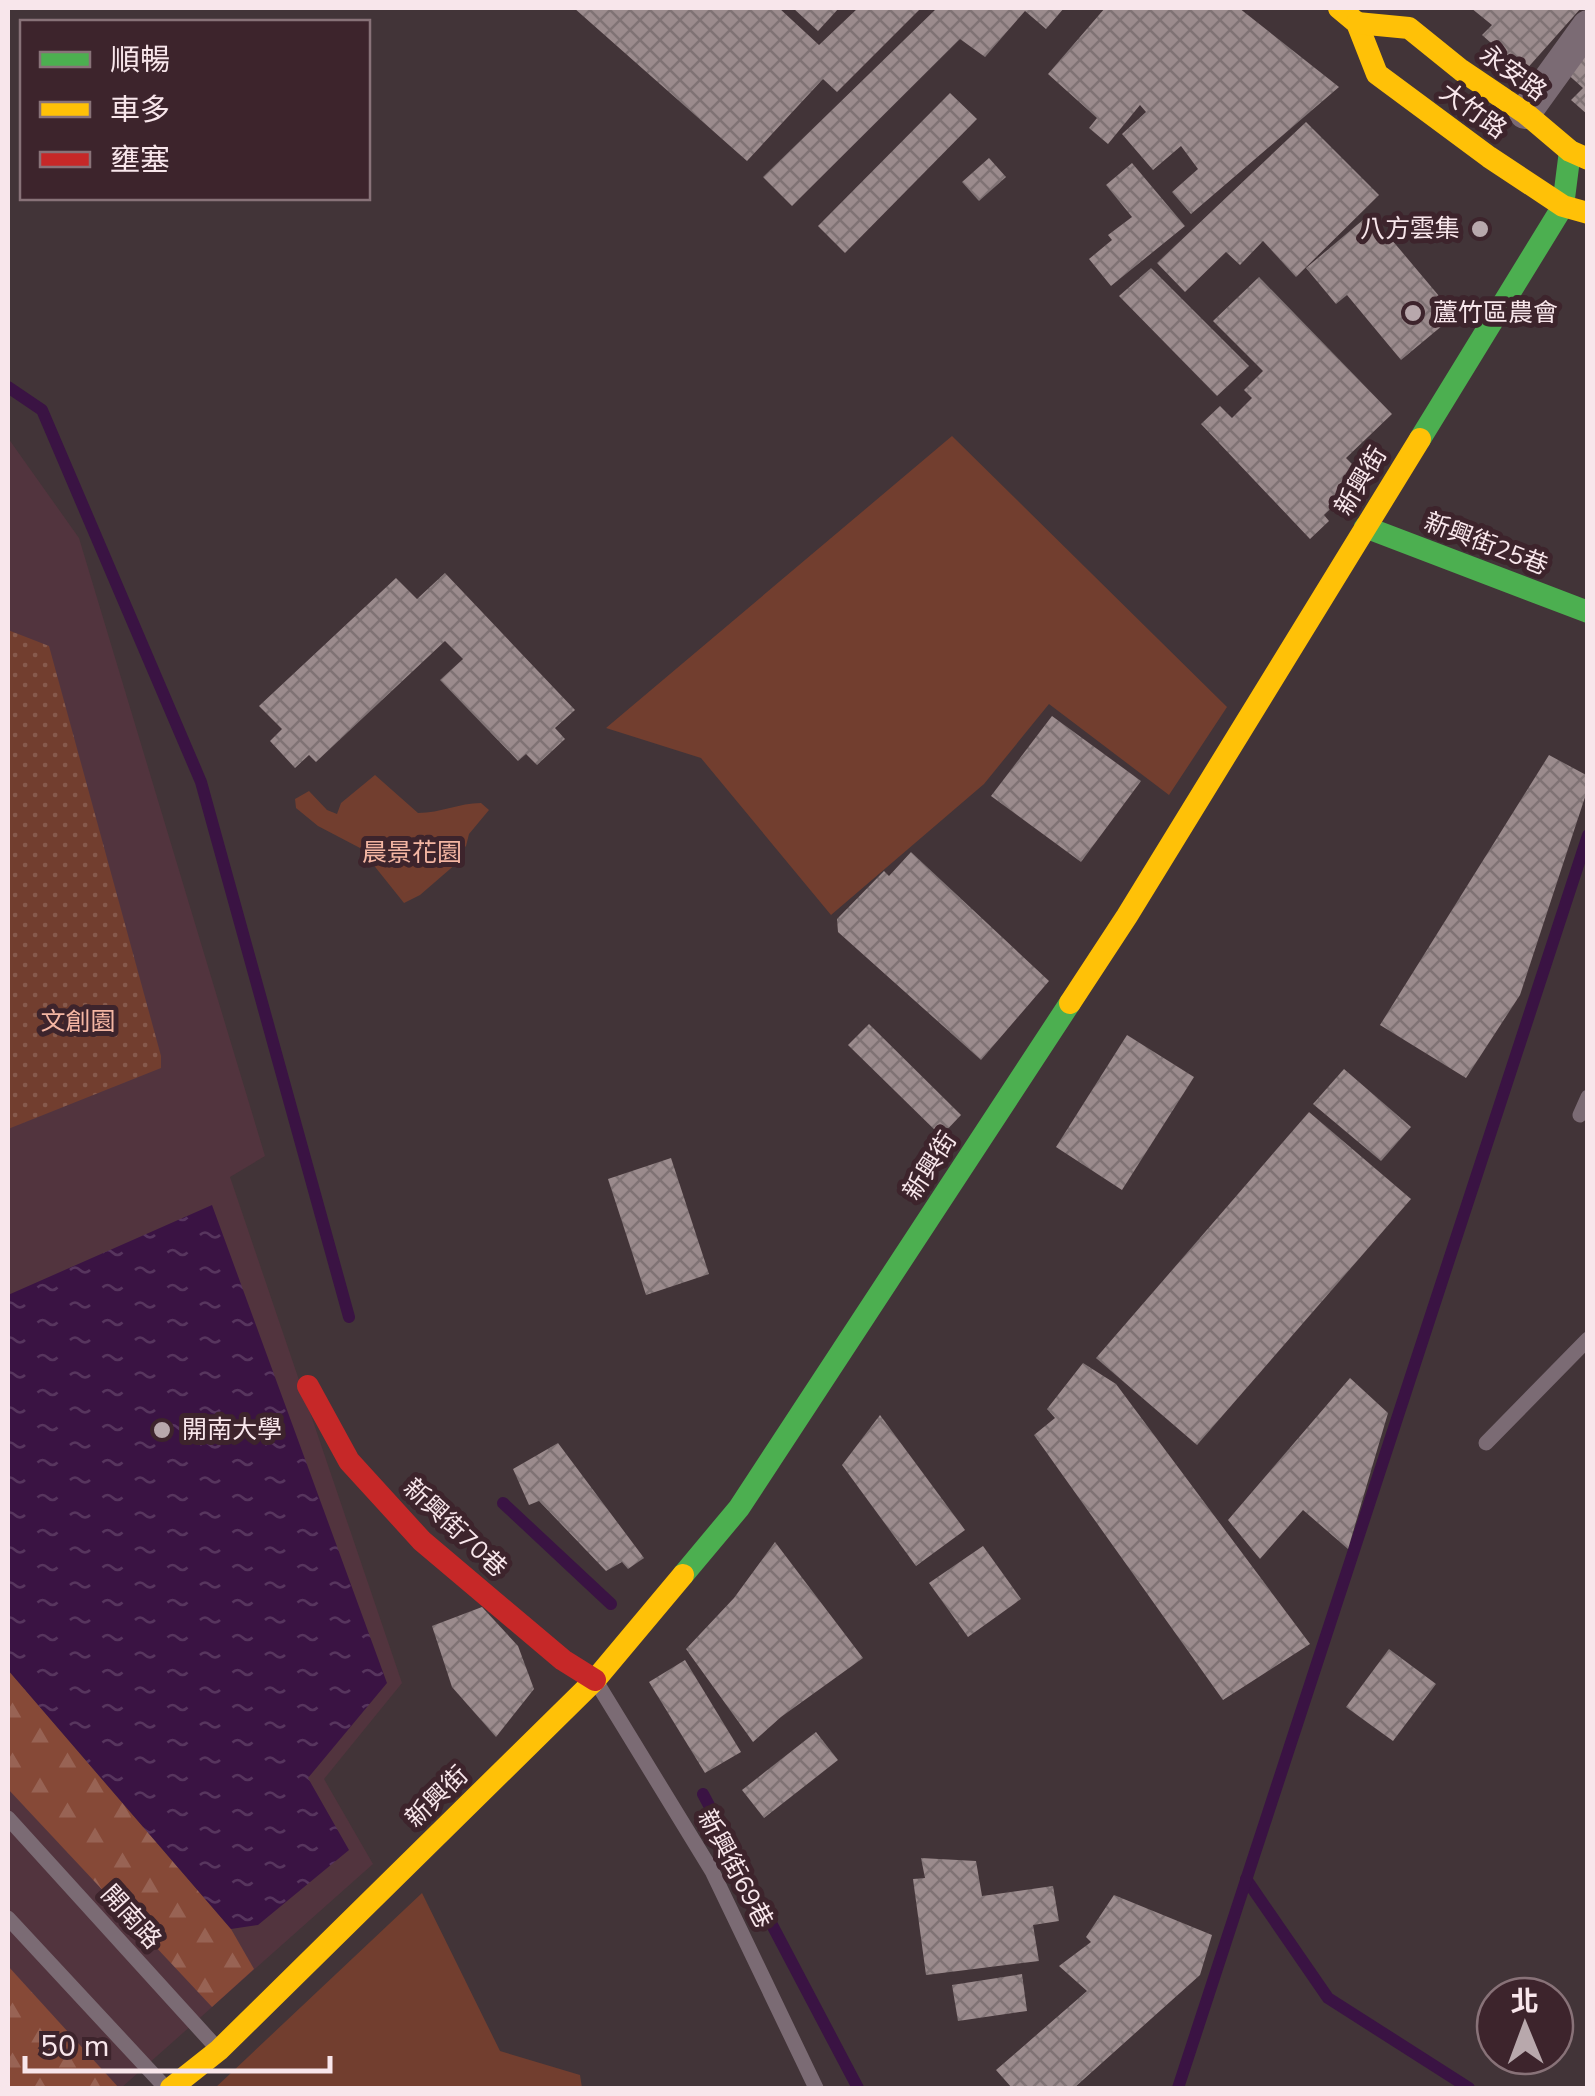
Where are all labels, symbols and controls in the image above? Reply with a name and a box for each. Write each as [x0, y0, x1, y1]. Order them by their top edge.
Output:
legend [20, 20, 370, 200]
street label: 永安路 [1473, 37, 1553, 109]
text: 順暢 [110, 40, 170, 81]
street label: 大竹路 [1433, 75, 1513, 147]
text: 車多 [110, 90, 170, 131]
text: 壅塞 [110, 140, 170, 181]
place label: 八方雲集 [1360, 212, 1460, 246]
marker: 八方雲集 [1469, 218, 1491, 240]
place label: 蘆竹區農會 [1433, 296, 1558, 330]
marker: 蘆竹區農會 [1402, 302, 1424, 324]
street label: 新興街 [1327, 440, 1395, 522]
street label: 新興街25巷 [1419, 505, 1553, 583]
park label: 晨景花園 [362, 836, 462, 870]
park label: 文創園 [40, 1005, 116, 1039]
street label: 新興街 [895, 1125, 965, 1207]
place label: 開南大學 [182, 1413, 282, 1447]
marker: 開南大學 [151, 1419, 173, 1441]
street label: 新興街70巷 [396, 1471, 514, 1585]
street label: 新興街 [398, 1759, 476, 1835]
street label: 新興街69巷 [689, 1804, 781, 1934]
street label: 開南路 [93, 1878, 169, 1956]
north arrow [1475, 1976, 1575, 2076]
text: 北 [1510, 1983, 1539, 2021]
scale bar [25, 2011, 330, 2073]
text: 50 m [40, 2026, 109, 2067]

